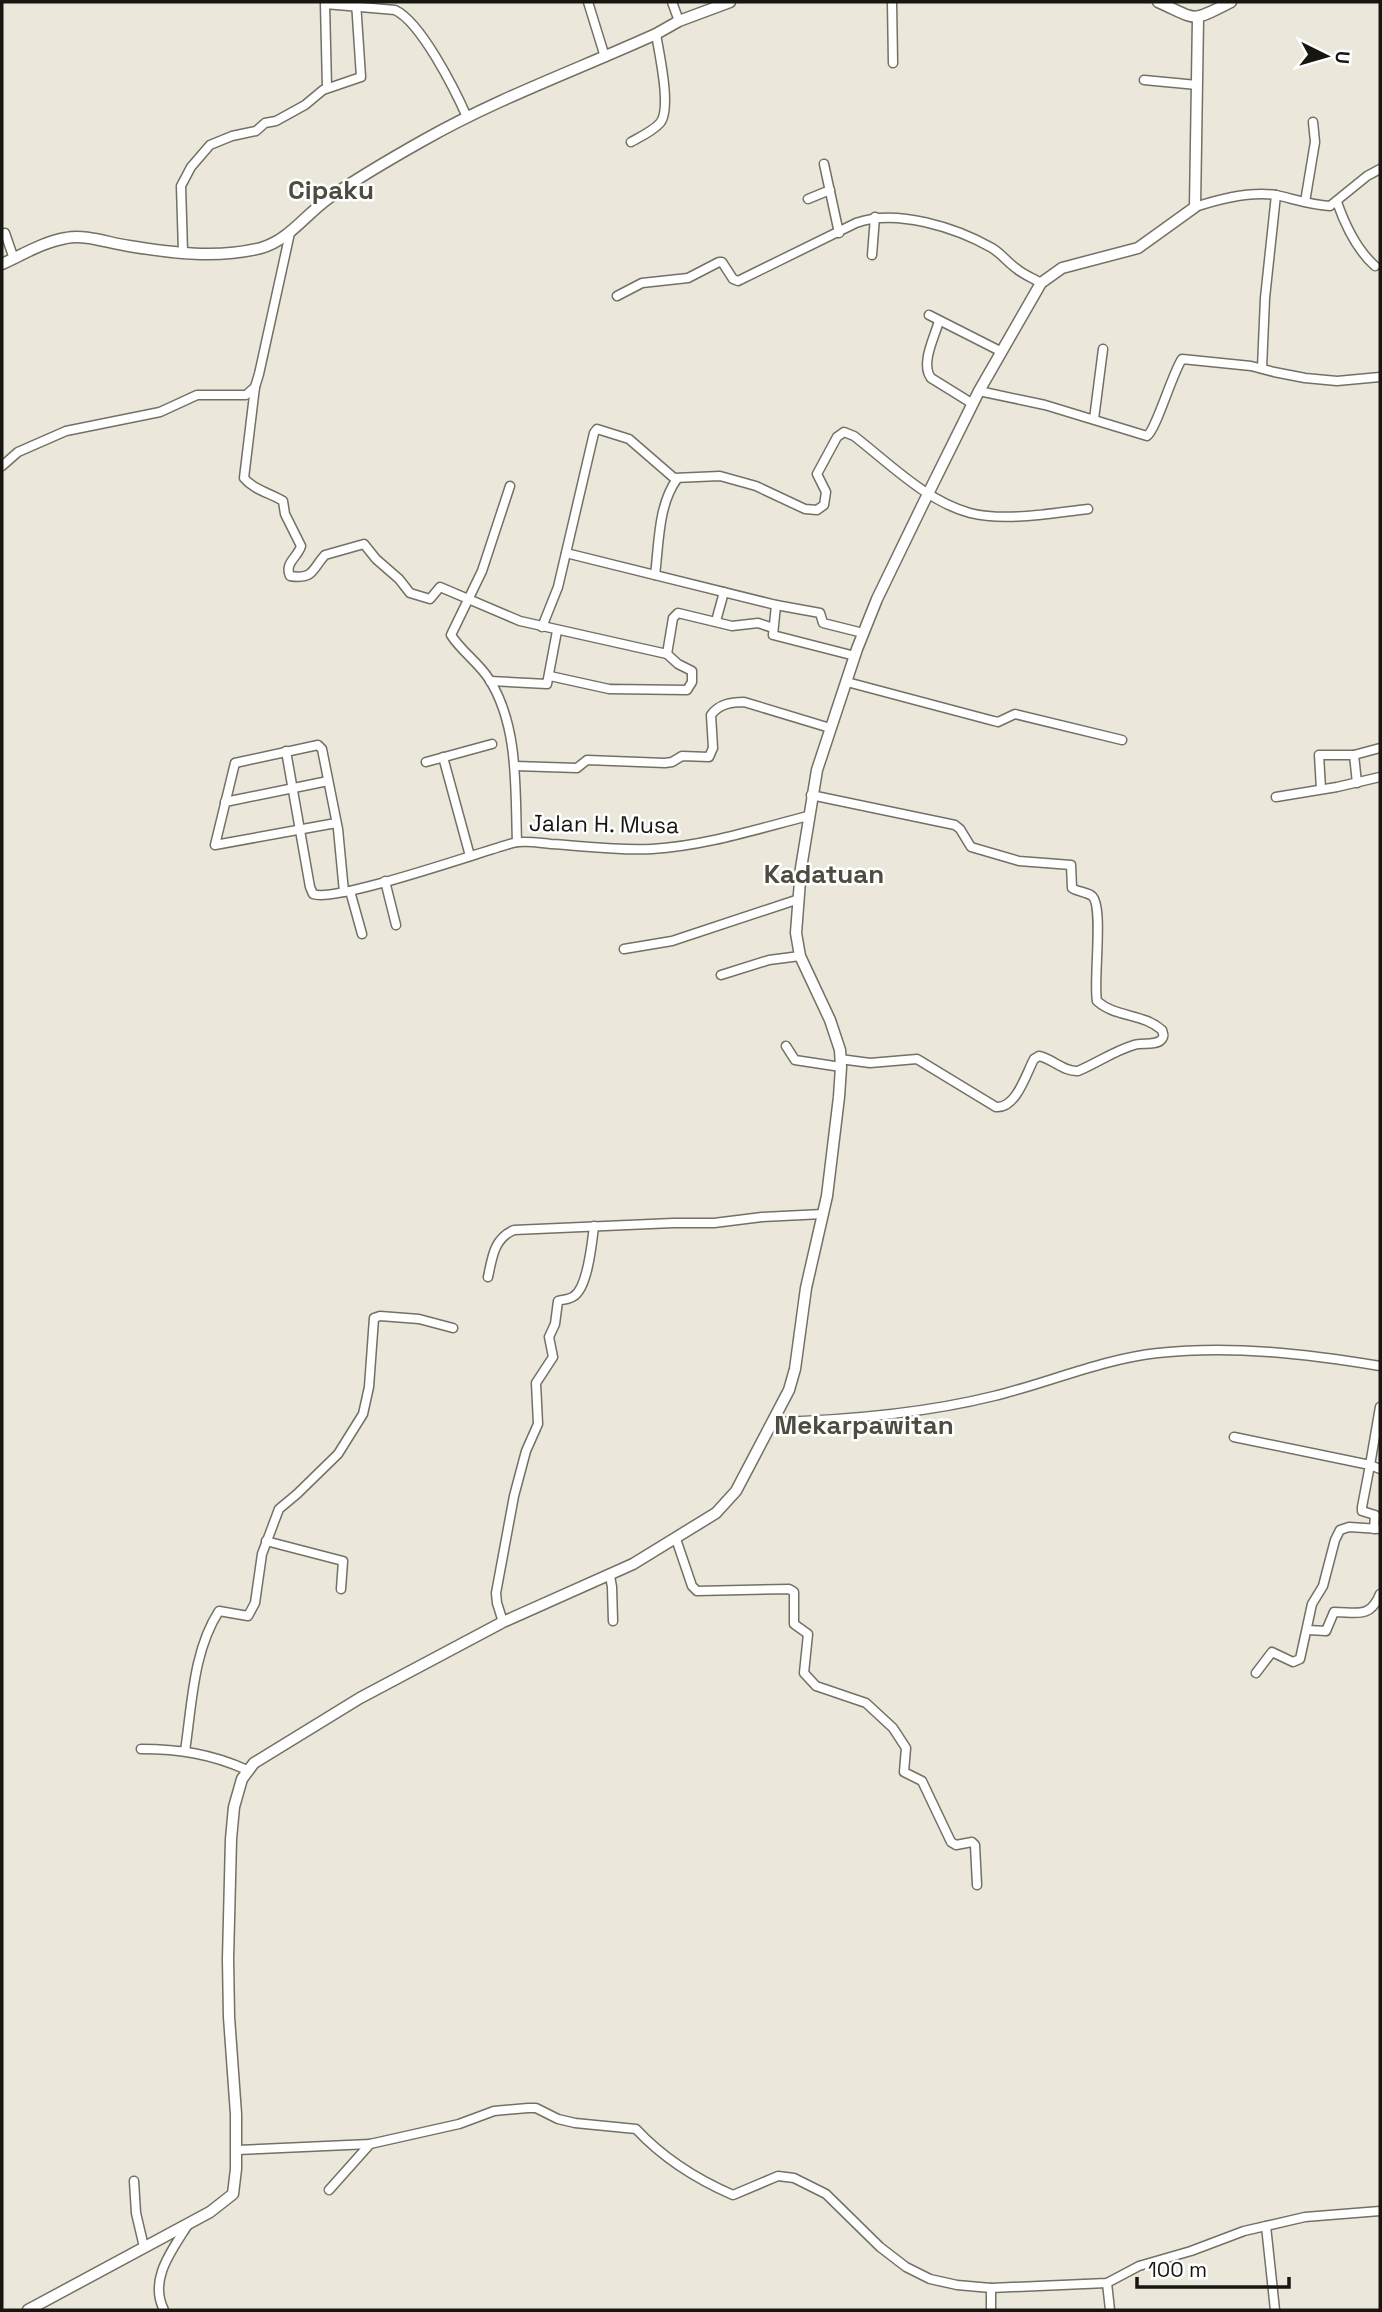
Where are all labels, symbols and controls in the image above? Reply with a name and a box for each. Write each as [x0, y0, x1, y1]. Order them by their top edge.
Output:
north arrow [1291, 21, 1361, 91]
text: U [1329, 50, 1355, 65]
district label: Cipaku [288, 173, 374, 207]
street label: Jalan H. Musa [529, 808, 679, 840]
district label: Kadatuan [764, 857, 884, 891]
district label: Mekarpawitan [774, 1408, 954, 1442]
scale bar [1137, 2246, 1289, 2290]
text: 100 m [1148, 2256, 1207, 2283]

